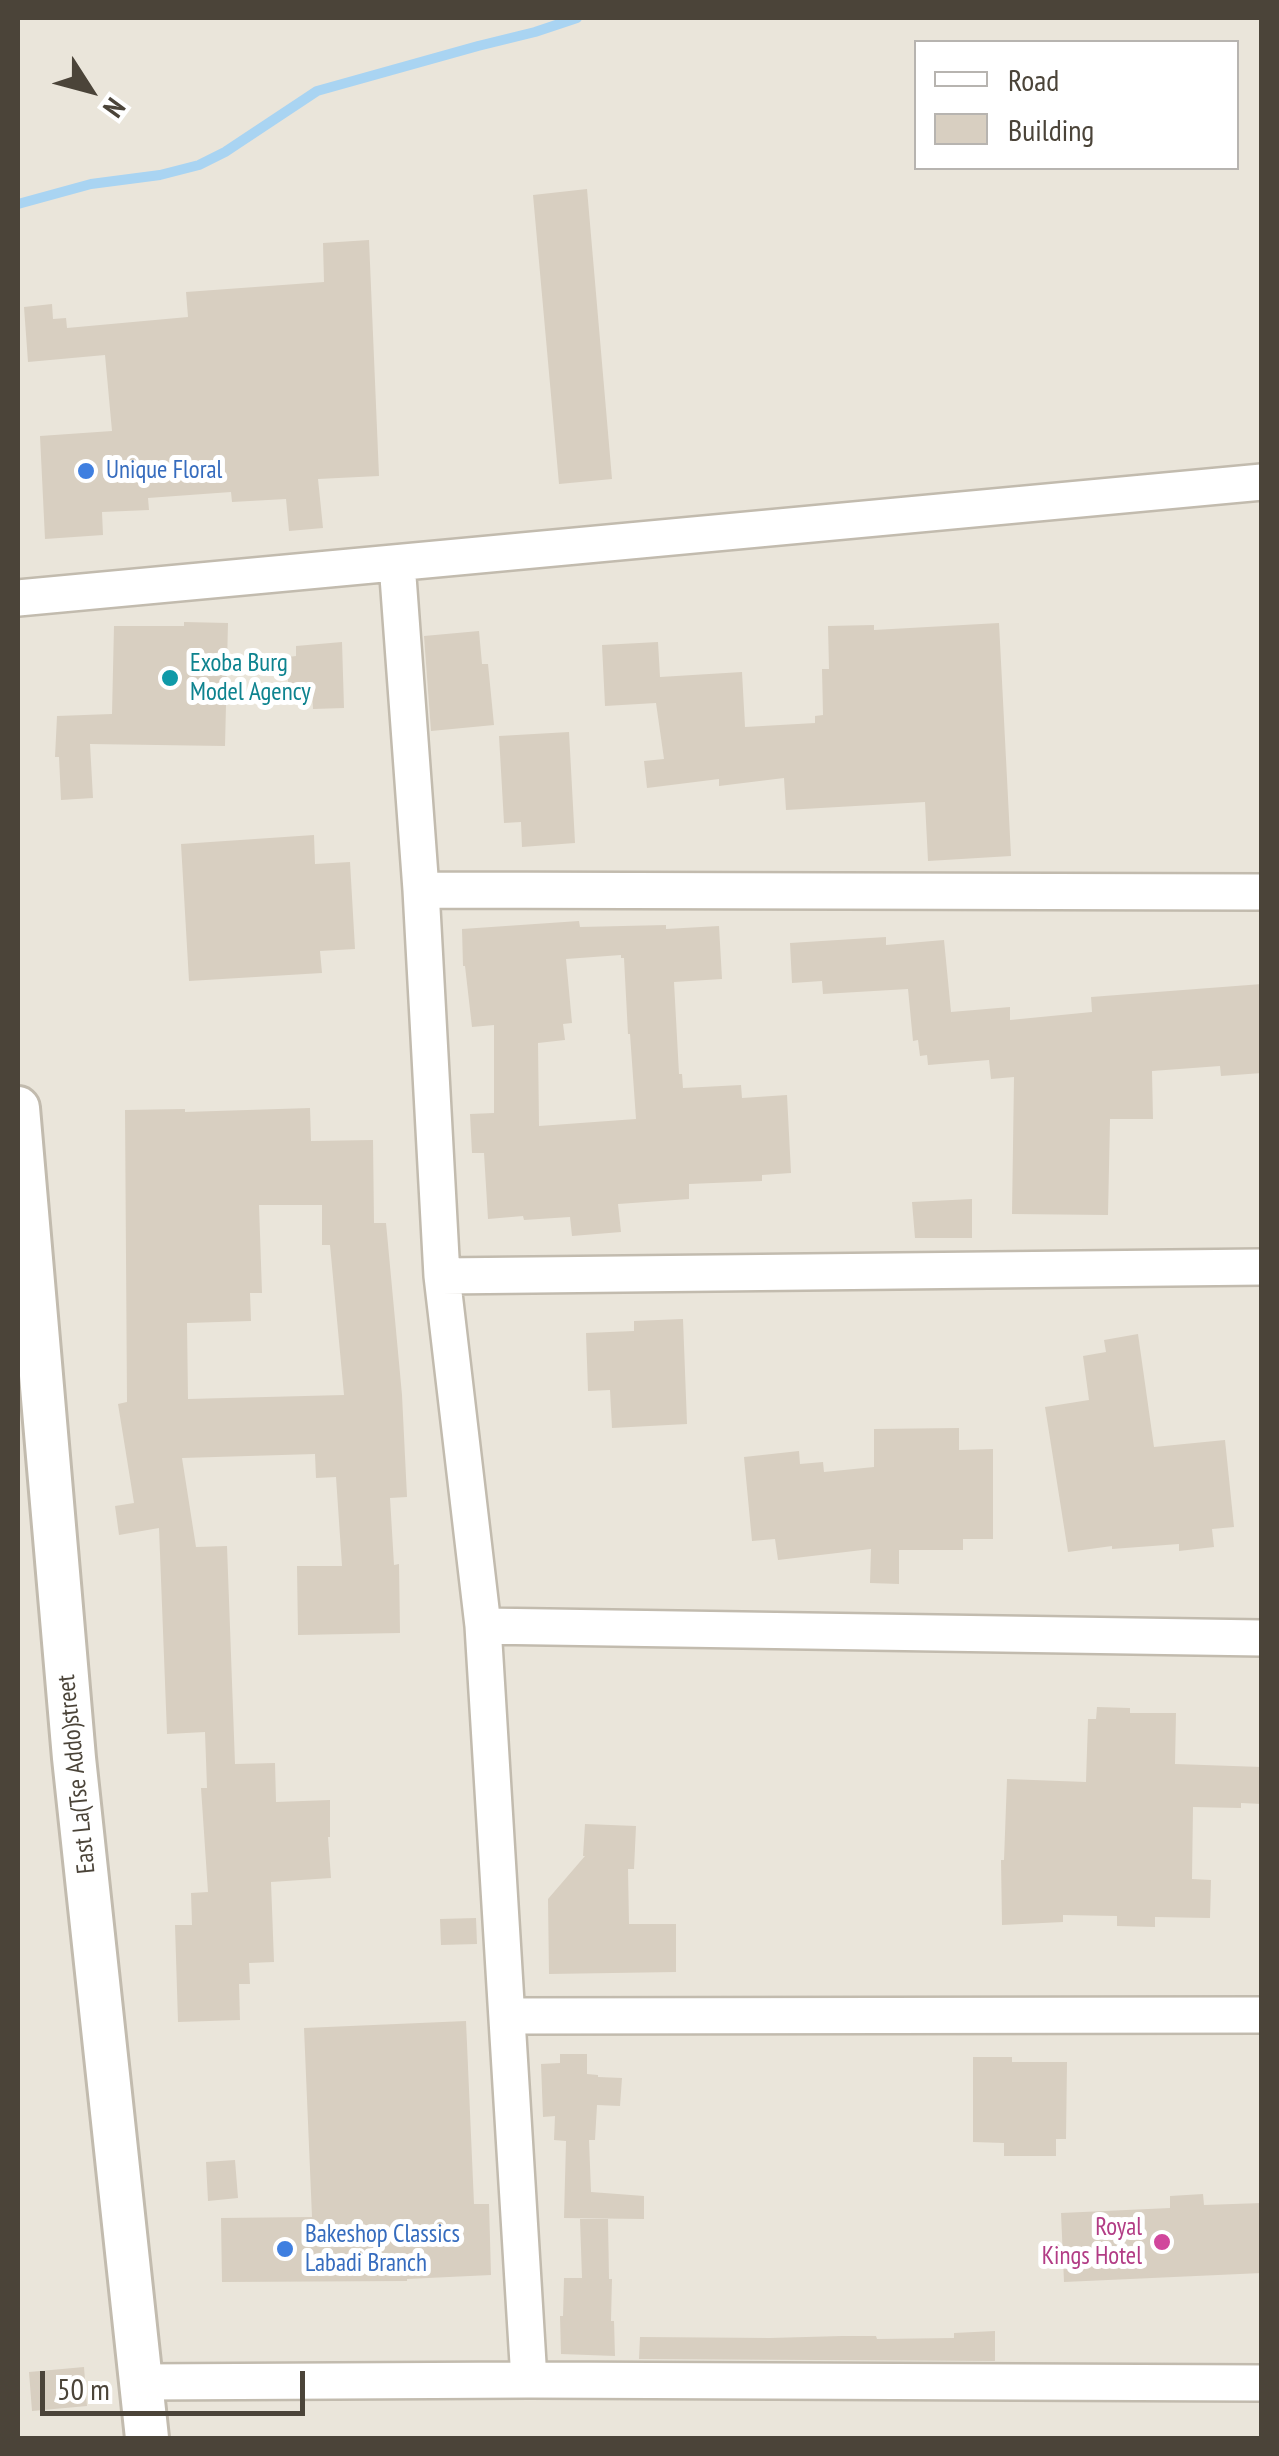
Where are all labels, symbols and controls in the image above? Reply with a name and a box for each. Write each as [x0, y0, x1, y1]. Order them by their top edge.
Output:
north arrow [40, 40, 140, 140]
legend [914, 40, 1239, 170]
text: Road [1008, 60, 1059, 99]
text: N [95, 91, 134, 125]
text: Building [1008, 110, 1094, 149]
place label: Unique Floral [106, 456, 222, 486]
marker: Unique Floral [75, 460, 97, 482]
place label: Exoba Burg Model Agency [190, 649, 311, 708]
marker: Exoba Burg Model Agency [159, 667, 181, 689]
street label: East La(Tse Addo)street [52, 1673, 102, 1875]
place label: Royal Kings Hotel [1042, 2213, 1142, 2272]
place label: Bakeshop Classics Labadi Branch [305, 2220, 460, 2279]
marker: Royal Kings Hotel [1151, 2231, 1173, 2253]
marker: Bakeshop Classics Labadi Branch [274, 2238, 296, 2260]
scale bar [45, 2351, 310, 2413]
text: 50 m [57, 2369, 110, 2408]

